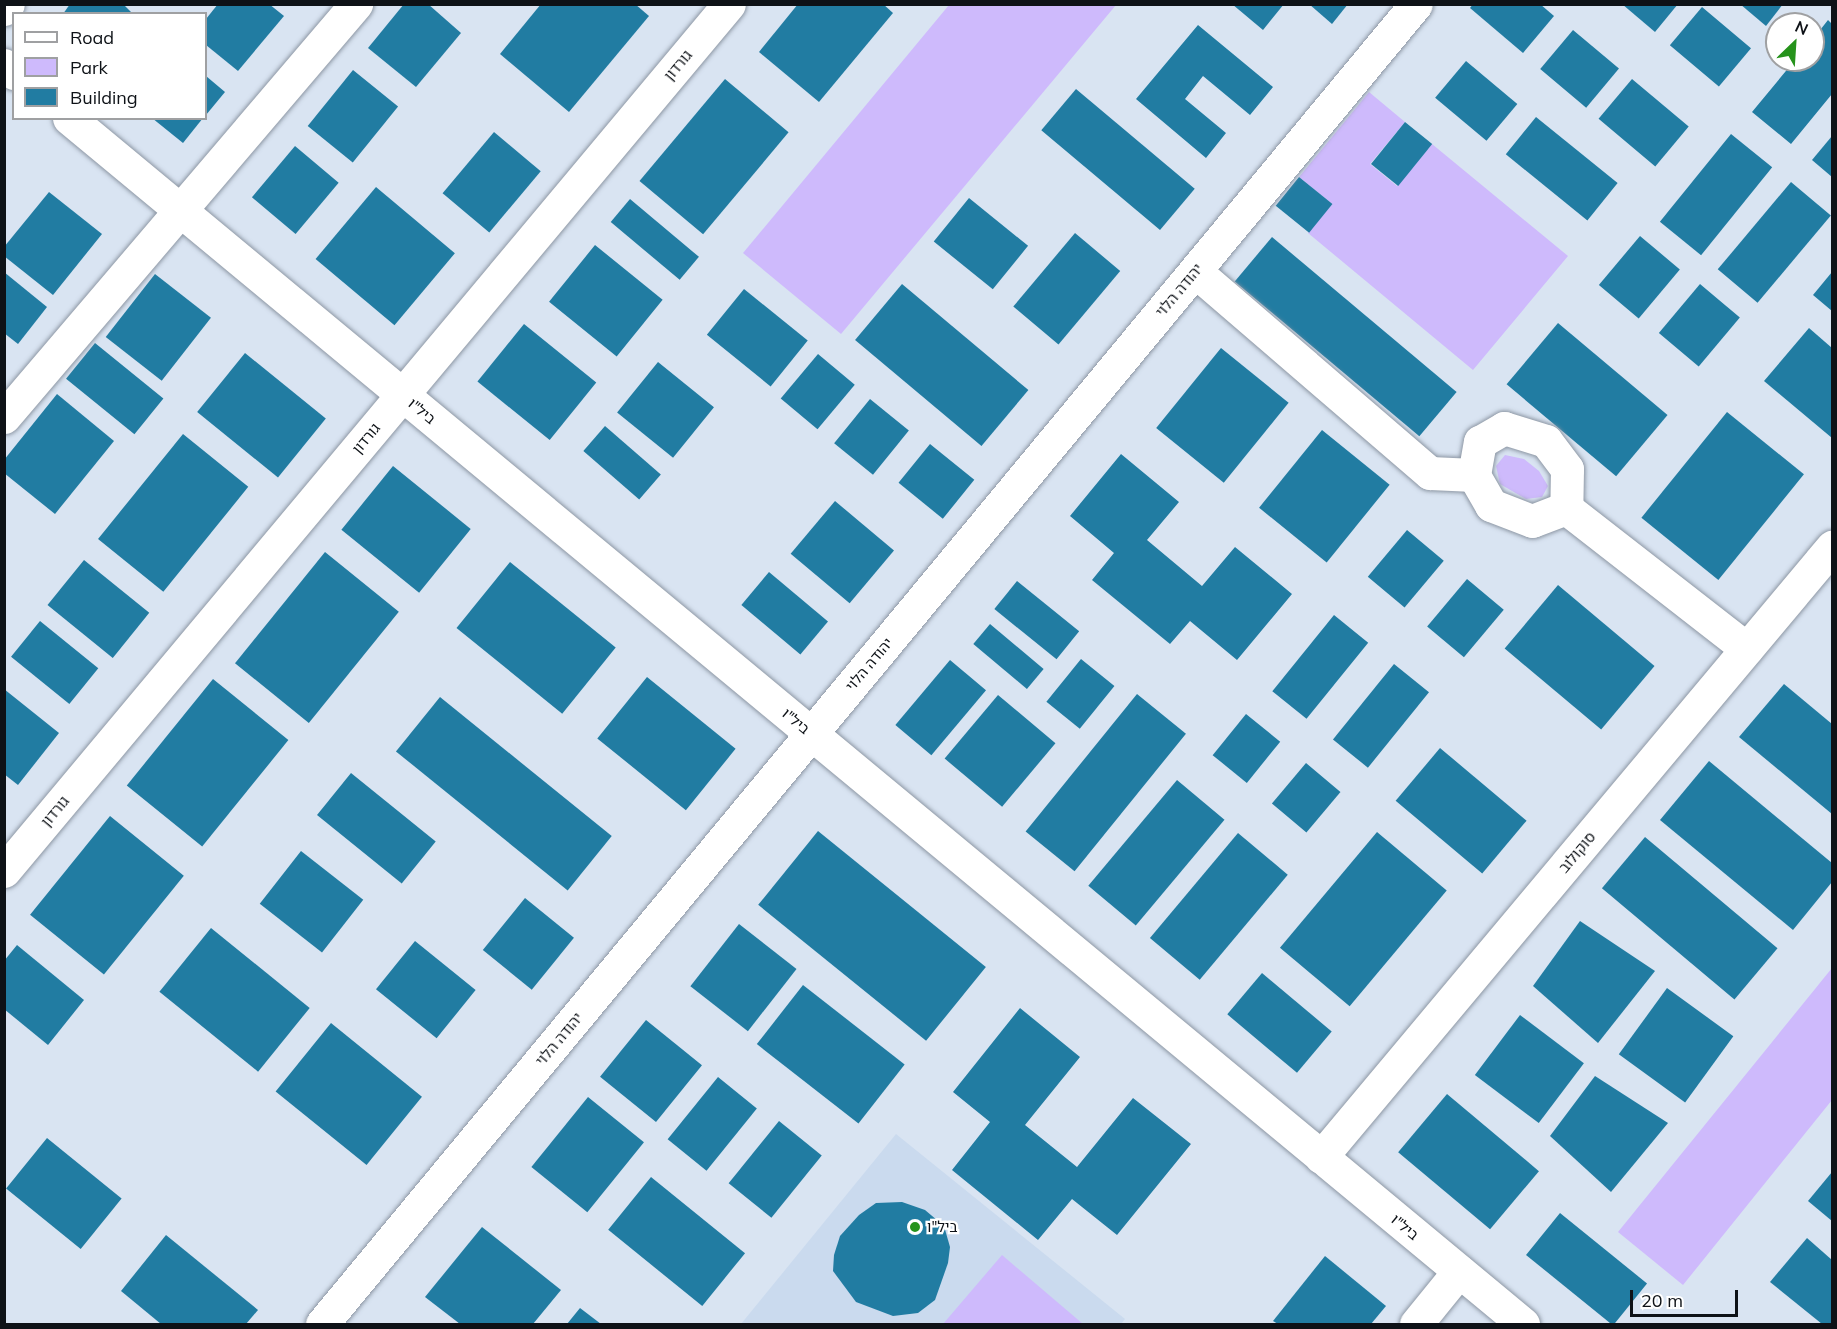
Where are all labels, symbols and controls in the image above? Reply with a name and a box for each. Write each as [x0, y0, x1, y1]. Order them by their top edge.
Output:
legend [12, 12, 207, 120]
north arrow [1765, 12, 1825, 72]
text: N [1792, 16, 1811, 39]
text: Road [70, 26, 114, 49]
street label: גורדון [660, 46, 696, 84]
text: Park [70, 56, 108, 79]
text: Building [70, 86, 138, 109]
street label: יהודה הלוי [1152, 260, 1206, 320]
street label: ביל"ו [405, 394, 439, 428]
street label: גורדון [348, 419, 384, 457]
street label: יהודה הלוי [842, 634, 896, 694]
street label: ביל"ו [779, 704, 813, 738]
street label: גורדון [37, 792, 73, 830]
street label: סוקולוב [1555, 828, 1599, 876]
street label: יהודה הלוי [532, 1009, 586, 1069]
street label: ביל"ו [1388, 1210, 1422, 1244]
place label: ביל"ו [927, 1218, 957, 1236]
marker: ביל"ו [908, 1220, 922, 1234]
scale bar [1633, 1278, 1741, 1316]
text: 20 m [1641, 1289, 1683, 1312]

